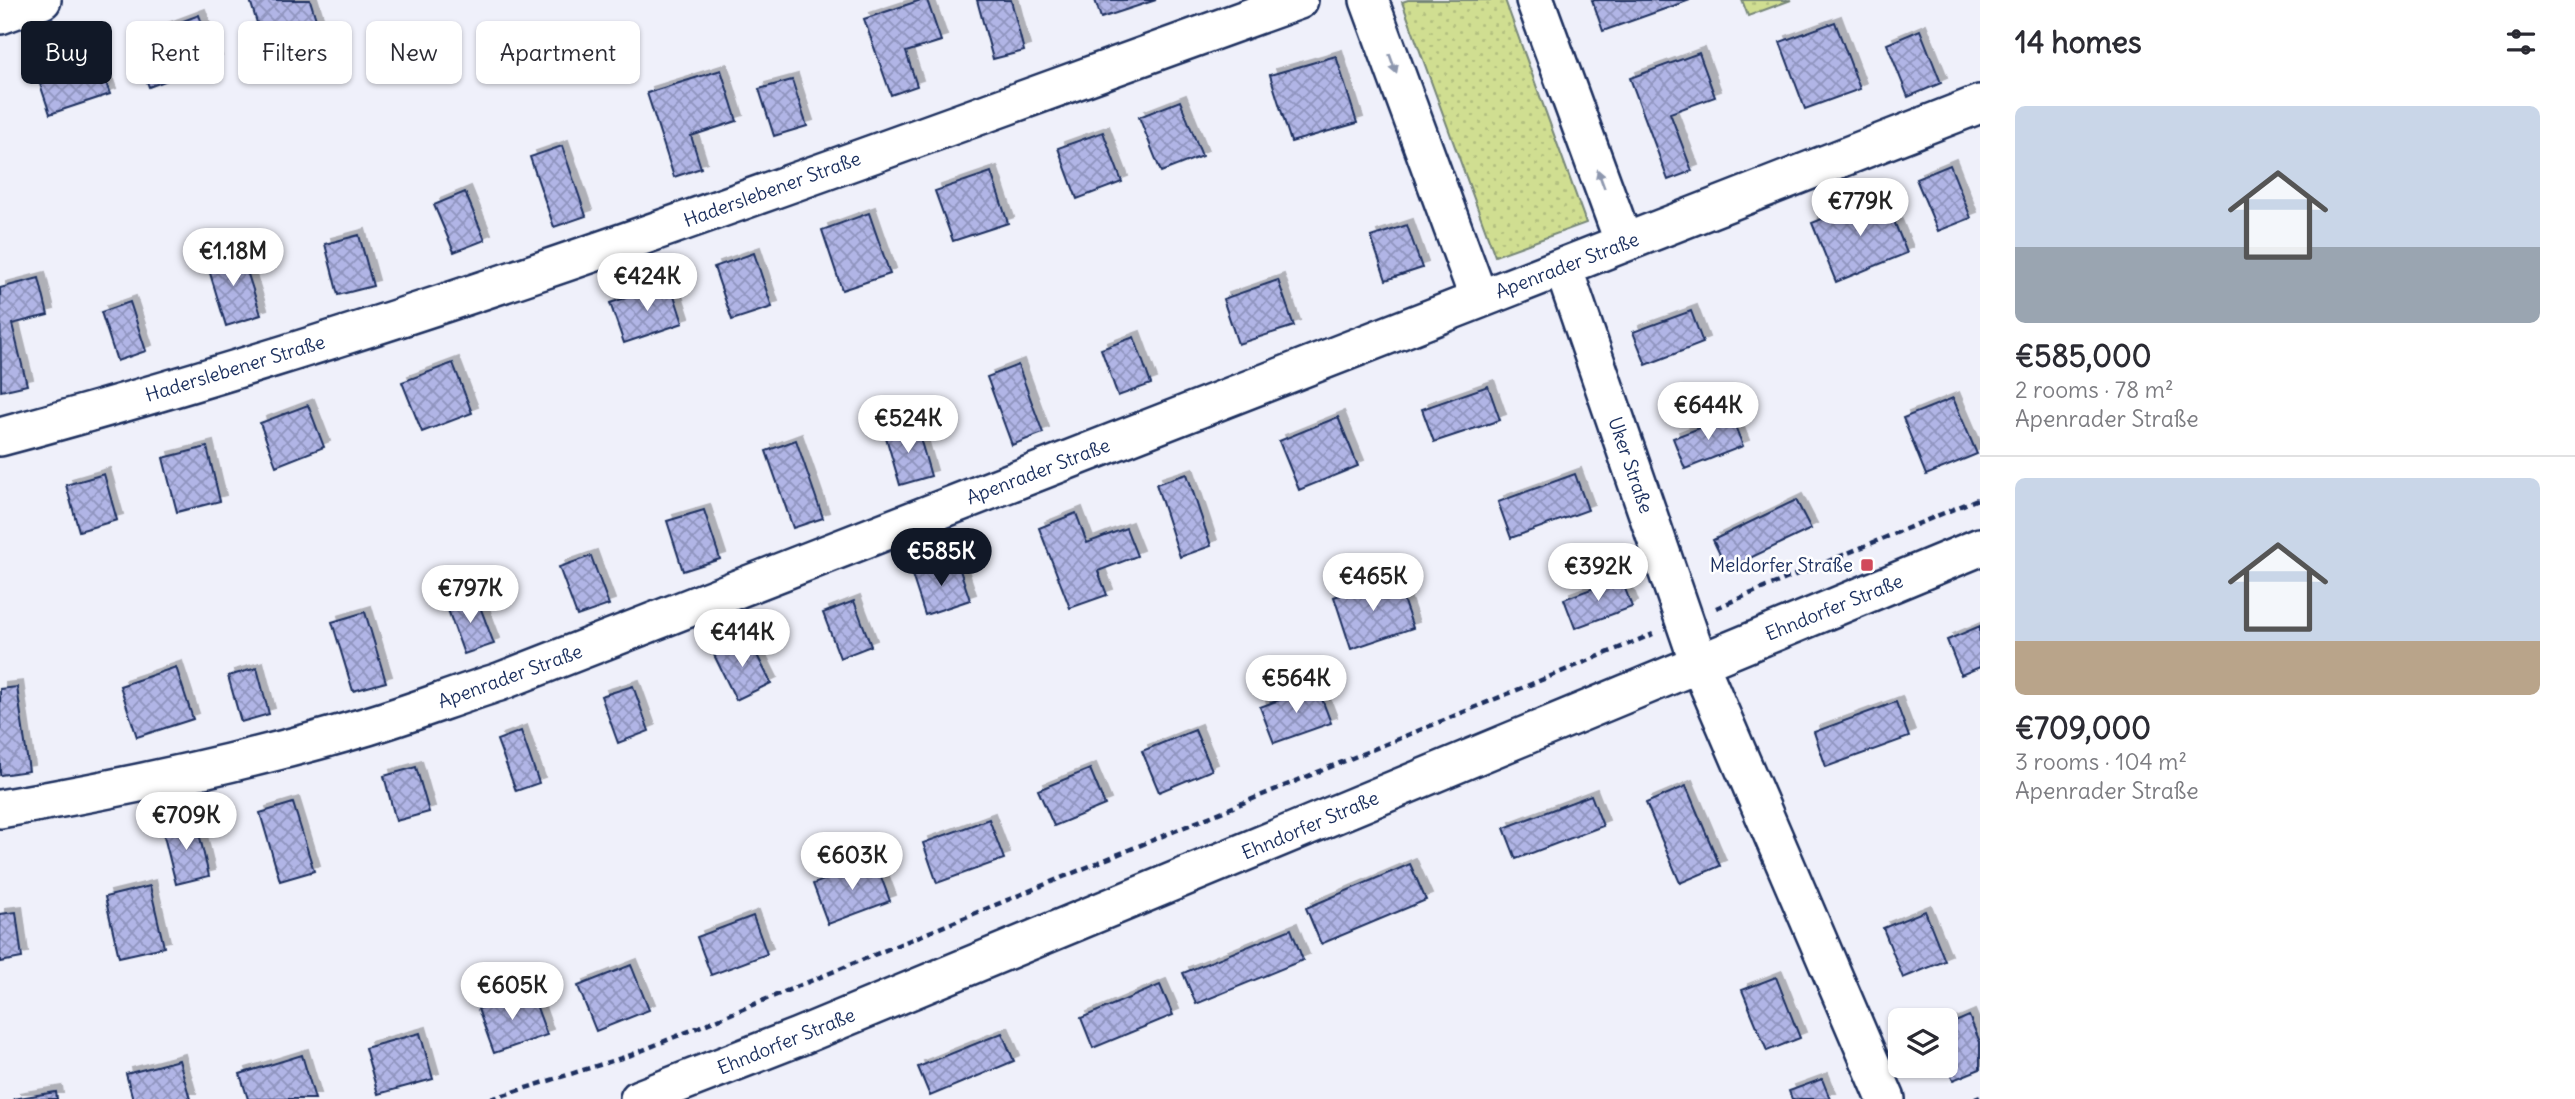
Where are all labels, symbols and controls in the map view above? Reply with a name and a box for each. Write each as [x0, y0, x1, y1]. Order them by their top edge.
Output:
chip: Buy [21, 21, 112, 84]
chip: Rent [126, 21, 224, 84]
chip: Filters [238, 21, 352, 84]
chip: New [366, 21, 462, 84]
chip: Apartment [476, 21, 640, 84]
text: 14 homes [2015, 23, 2142, 61]
icon: filters [2502, 23, 2540, 61]
one-way arrow [1388, 54, 1399, 75]
street label: Haderslebener Straße [680, 146, 864, 232]
icon: home [2215, 152, 2341, 278]
one-way arrow [1595, 168, 1606, 189]
pin: €779K [1811, 178, 1909, 238]
text: €779K [1828, 186, 1892, 215]
street label: Apenrader Straße [1492, 227, 1642, 303]
pin: €1.18M [176, 229, 290, 288]
text: €1.18M [199, 236, 267, 265]
pin: €424K [598, 254, 696, 313]
text: €424K [613, 261, 681, 290]
street label: Haderslebener Straße [142, 329, 328, 407]
text: €585,000 [2015, 337, 2152, 375]
text: 2 rooms · 78 m² [2015, 375, 2174, 404]
pin: €644K [1659, 382, 1757, 442]
text: €644K [1674, 390, 1742, 419]
pin: €524K [859, 396, 957, 455]
text: €524K [874, 403, 942, 432]
text: Apenrader Straße [2015, 404, 2199, 433]
street label: Uker Straße [1603, 414, 1659, 516]
street label: Apenrader Straße [963, 433, 1113, 509]
icon: home [2215, 524, 2341, 650]
pin: €585K [892, 528, 990, 588]
text: €585K [907, 536, 975, 565]
pin: €392K [1549, 544, 1647, 603]
text: €392K [1564, 551, 1632, 580]
place label: Meldorfer Straße [1710, 553, 1853, 577]
pin: €465K [1324, 554, 1422, 613]
marker: Meldorfer Straße [1859, 557, 1875, 573]
text: €465K [1339, 561, 1407, 590]
pin: €797K [421, 566, 519, 625]
street label: Ehndorfer Straße [1762, 568, 1906, 646]
text: €797K [438, 573, 502, 602]
pin: €414K [693, 610, 791, 669]
text: €414K [710, 617, 774, 646]
street label: Apenrader Straße [435, 639, 585, 713]
pin: €564K [1247, 656, 1345, 715]
text: €564K [1262, 663, 1330, 692]
text: €709,000 [2015, 709, 2151, 747]
text: 3 rooms · 104 m² [2015, 747, 2187, 776]
text: Apenrader Straße [2015, 776, 2199, 805]
street label: Ehndorfer Straße [1238, 785, 1382, 865]
pin: €709K [137, 792, 235, 852]
text: €709K [152, 800, 220, 829]
pin: €603K [803, 832, 901, 892]
text: €603K [817, 840, 887, 869]
pin: €605K [463, 962, 561, 1022]
text: €605K [477, 970, 547, 999]
street label: Ehndorfer Straße [714, 1002, 858, 1080]
map controls [1888, 1008, 1958, 1078]
button: layers [1888, 1008, 1958, 1078]

